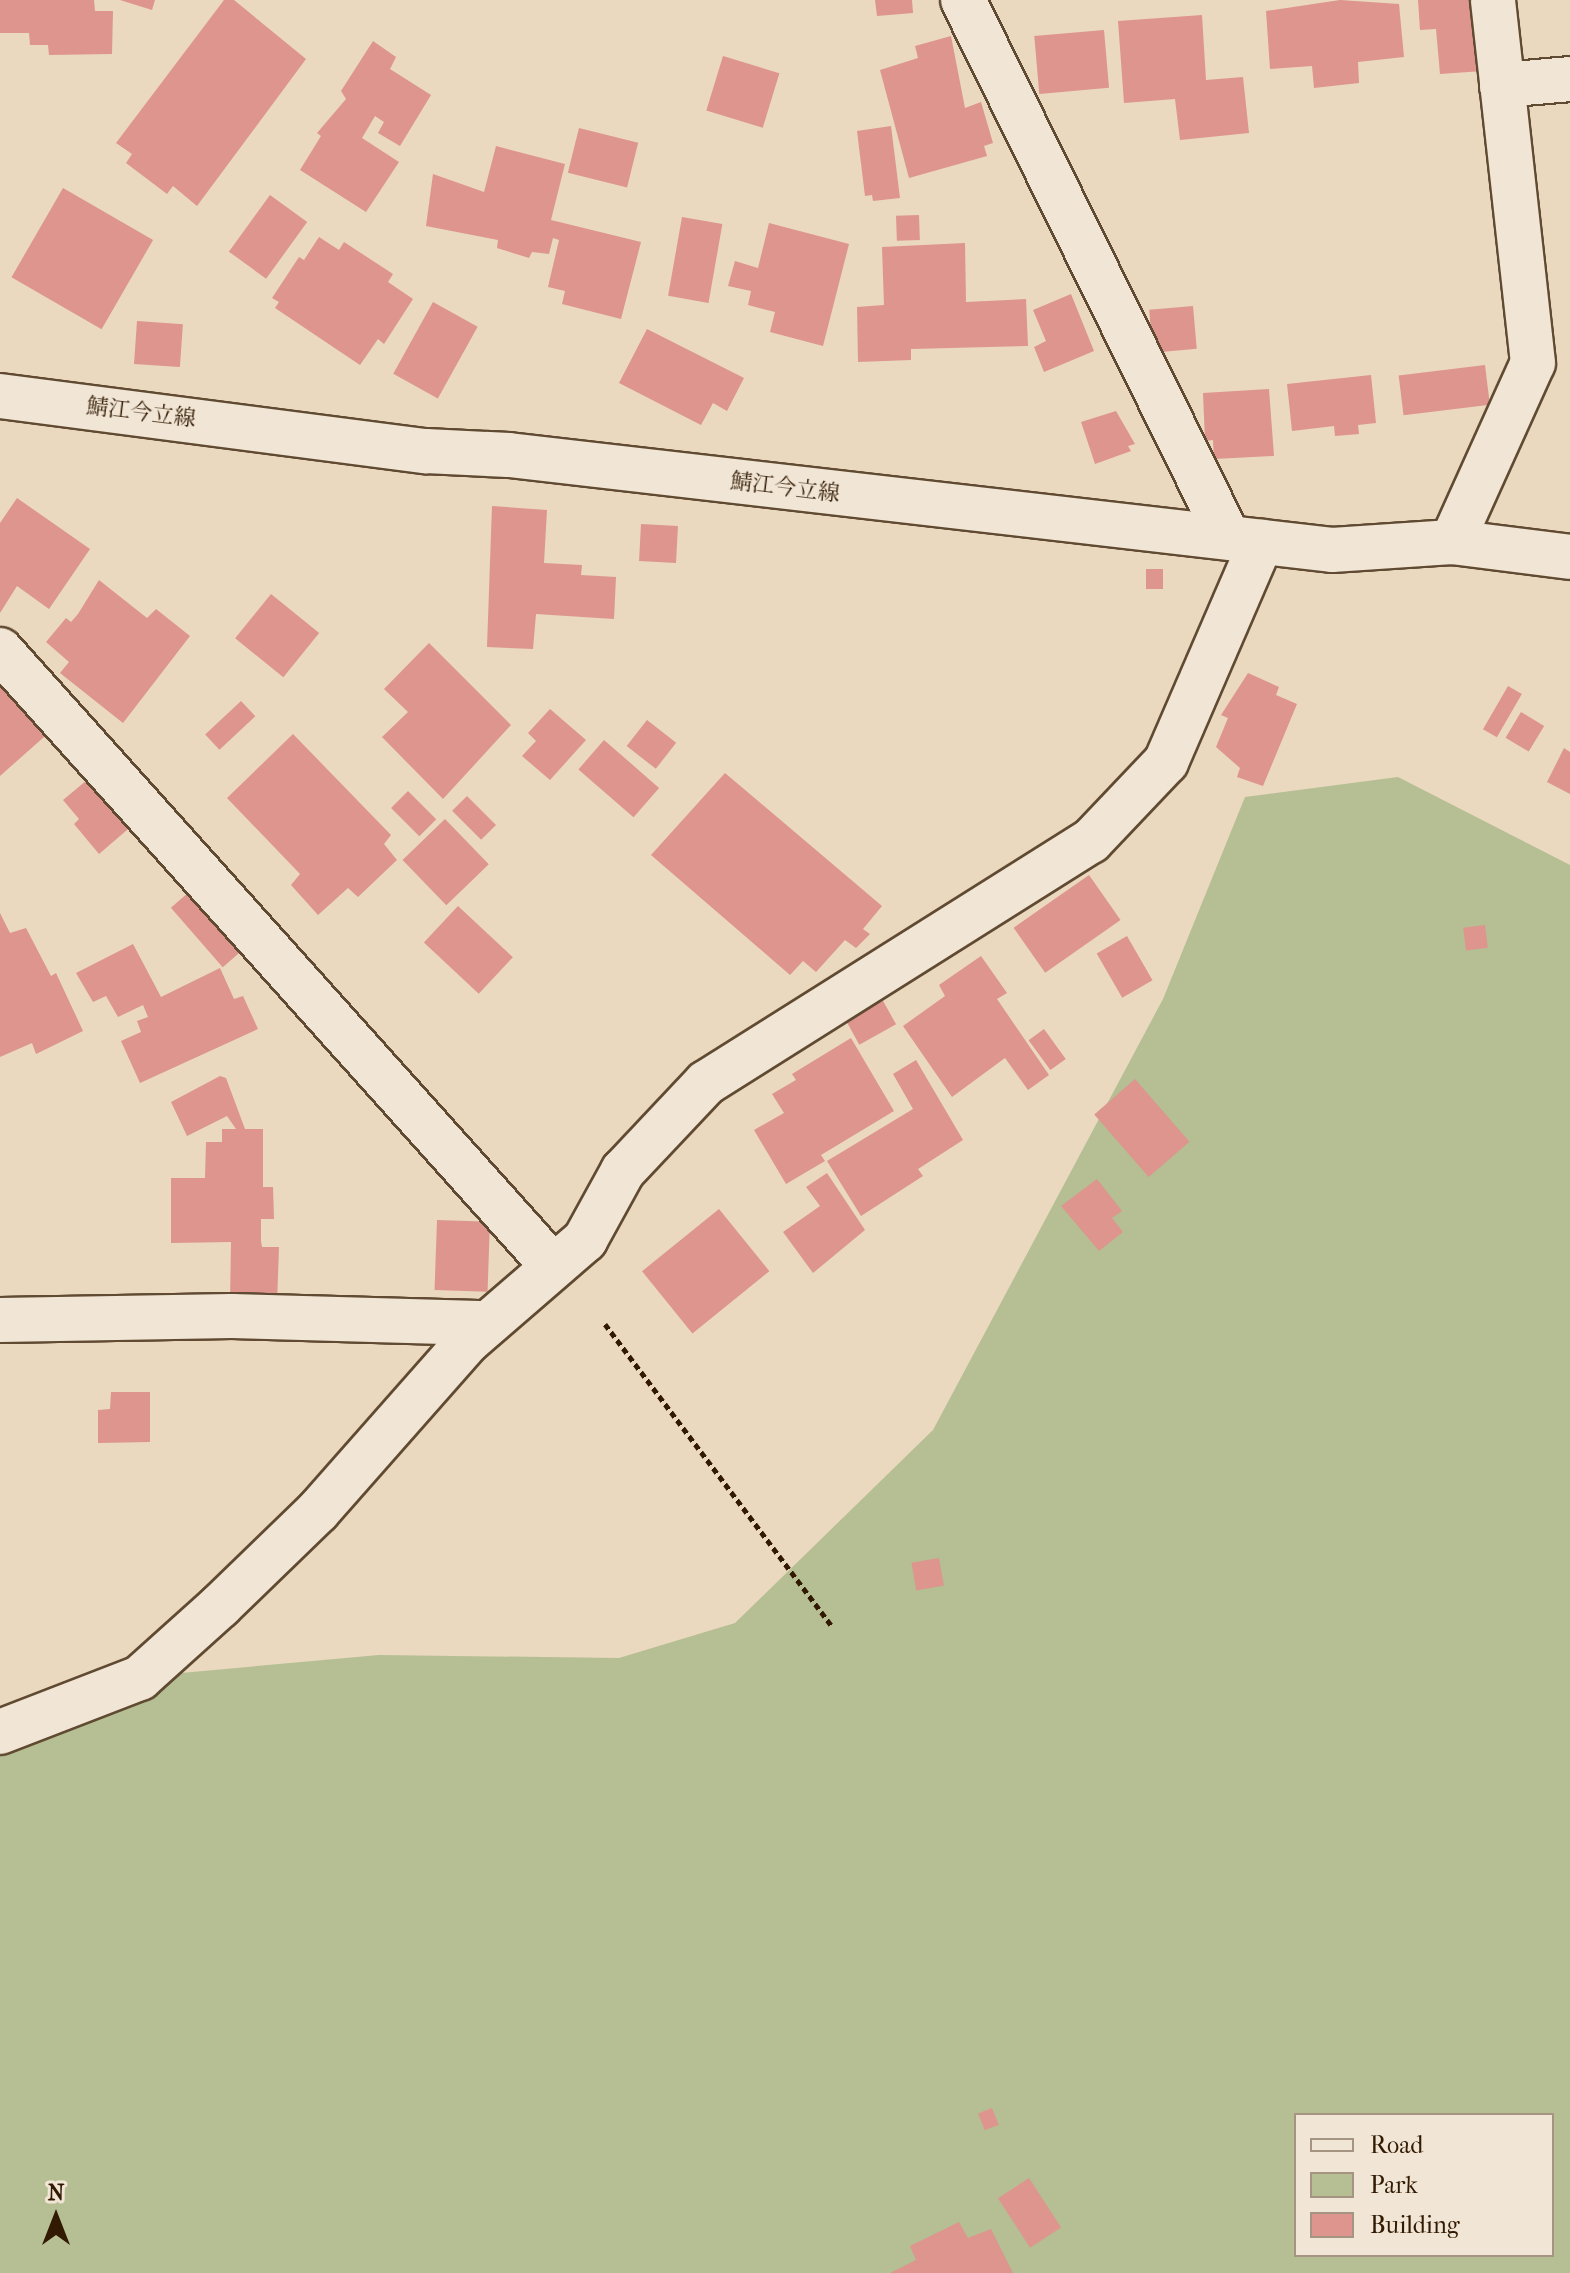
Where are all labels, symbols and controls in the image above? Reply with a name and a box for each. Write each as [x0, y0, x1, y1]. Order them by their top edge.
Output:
street label: 鯖江今立線 [85, 393, 197, 433]
street label: 鯖江今立線 [729, 468, 841, 508]
legend [1294, 2113, 1554, 2257]
text: Road [1370, 2131, 1423, 2159]
text: Park [1370, 2171, 1418, 2199]
north arrow [16, 2177, 96, 2257]
text: N [48, 2180, 64, 2206]
text: Building [1370, 2211, 1460, 2239]

